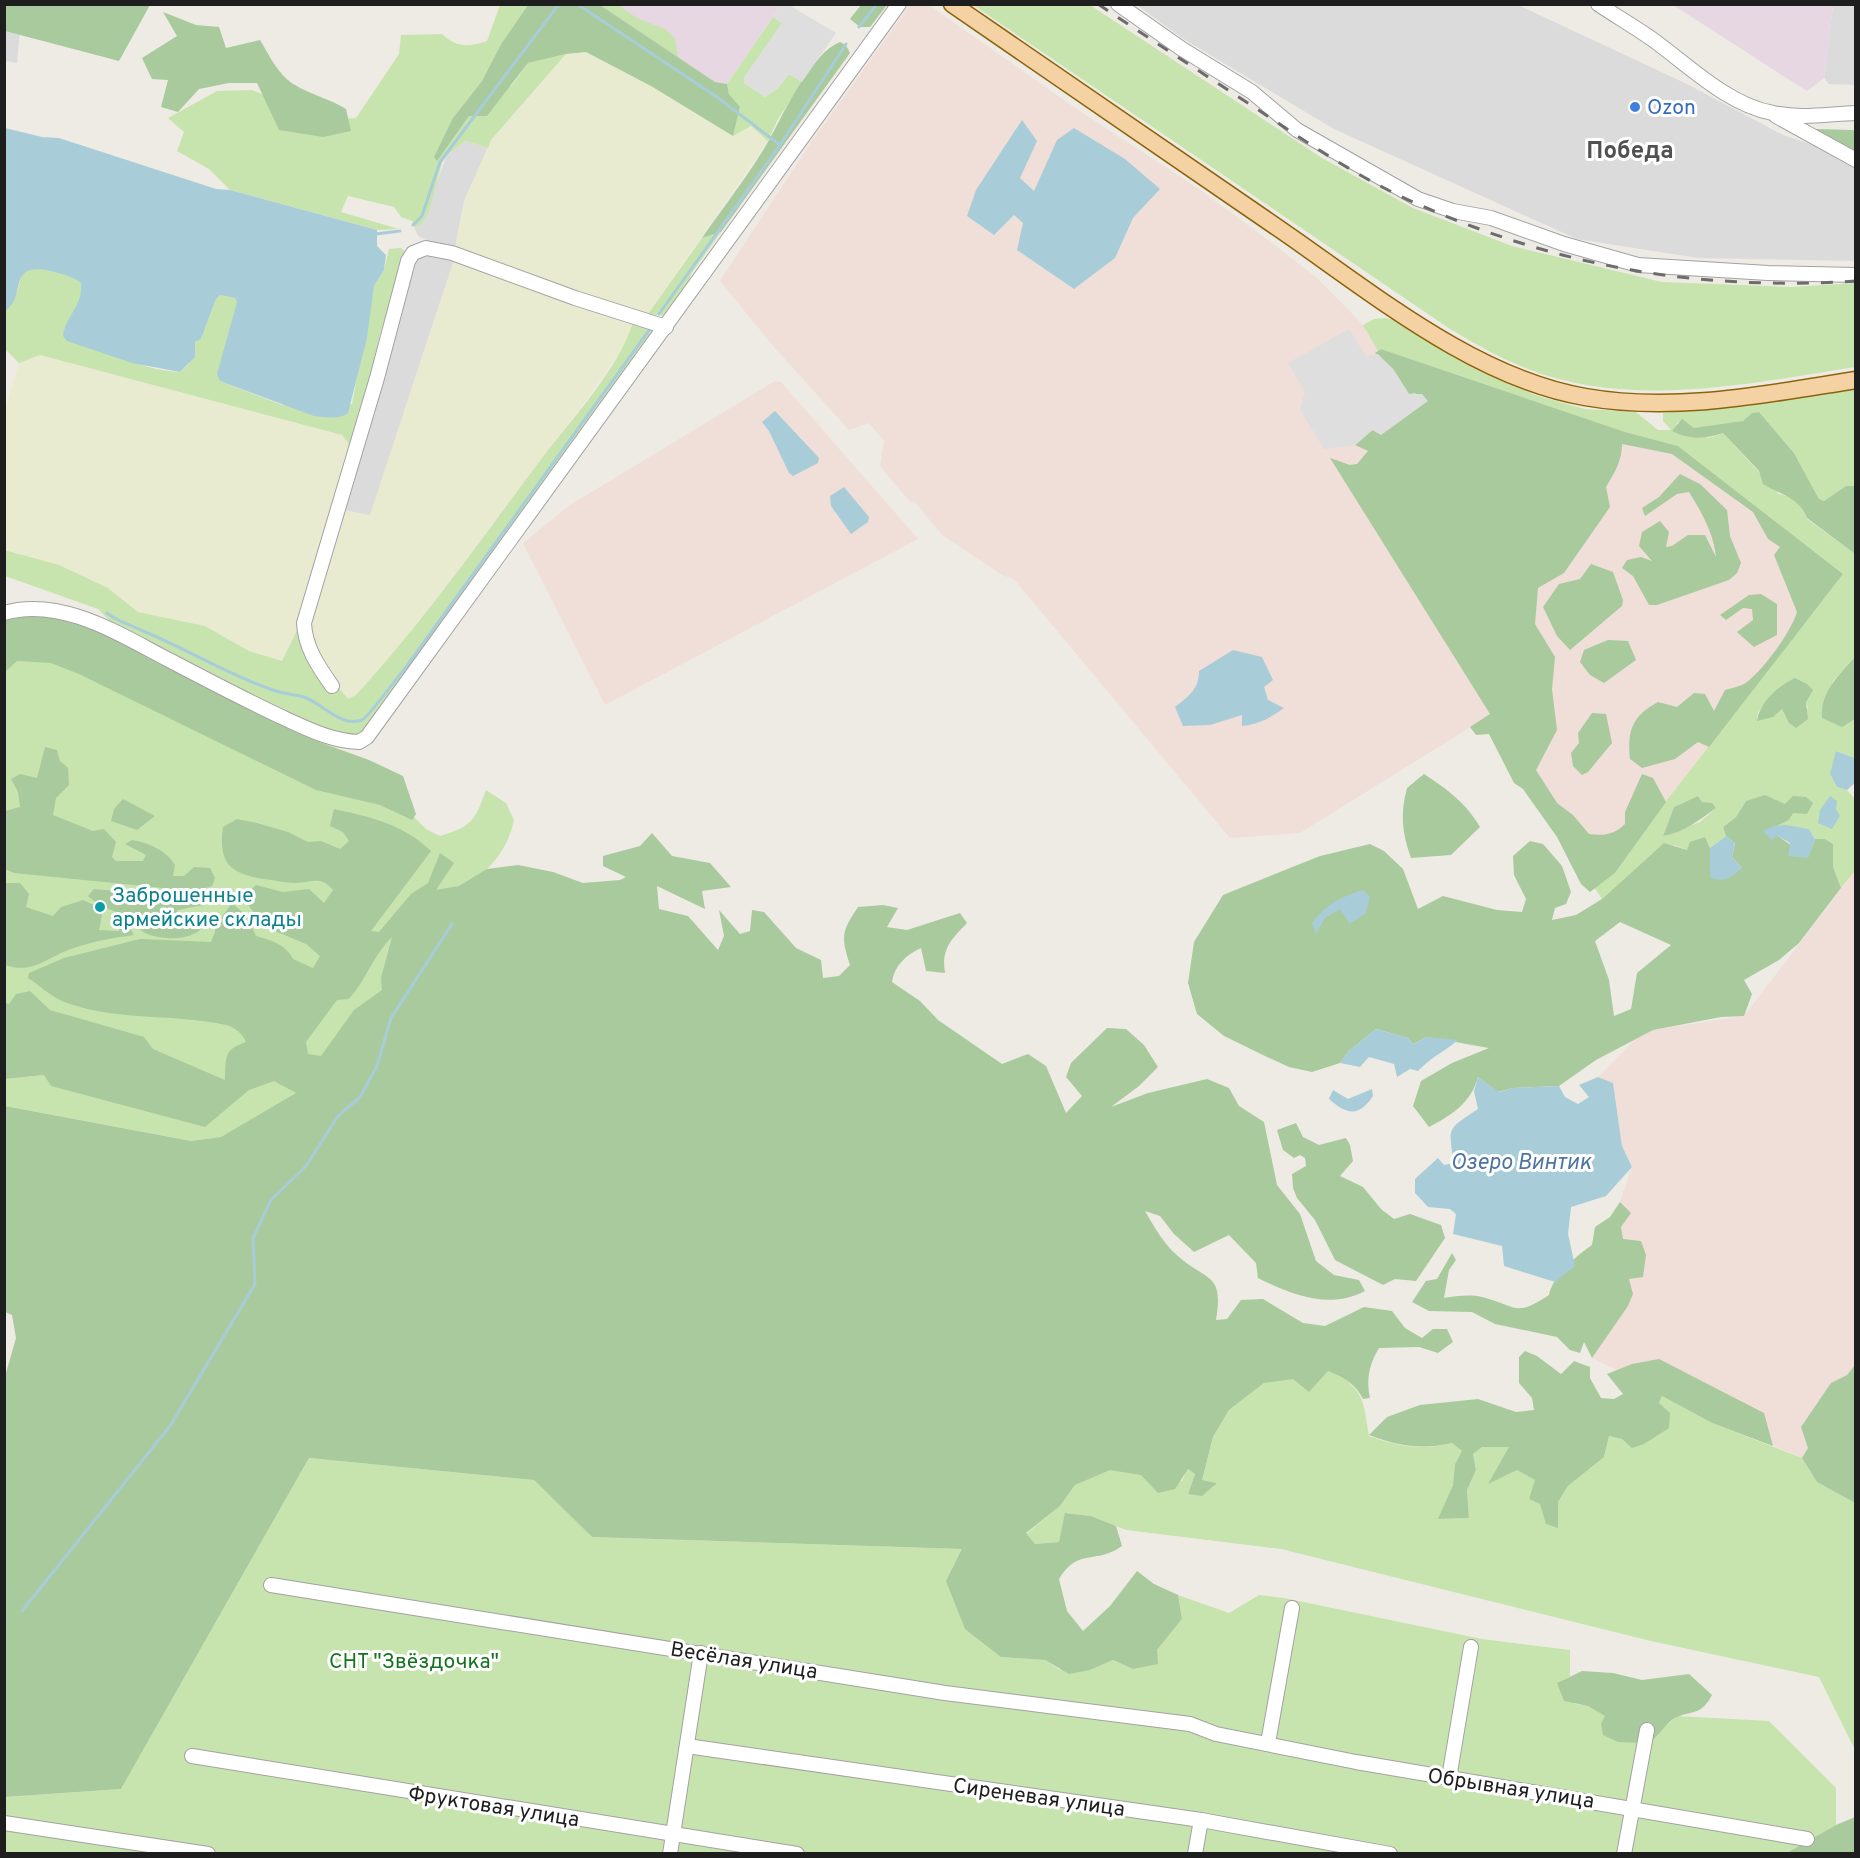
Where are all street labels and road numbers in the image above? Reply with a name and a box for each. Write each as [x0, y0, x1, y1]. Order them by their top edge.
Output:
street label: Весёлая улица [668, 1637, 819, 1686]
street label: Обрывная улица [1425, 1763, 1596, 1816]
street label: Сиреневая улица [951, 1773, 1127, 1824]
street label: Фруктовая улица [406, 1781, 581, 1834]

